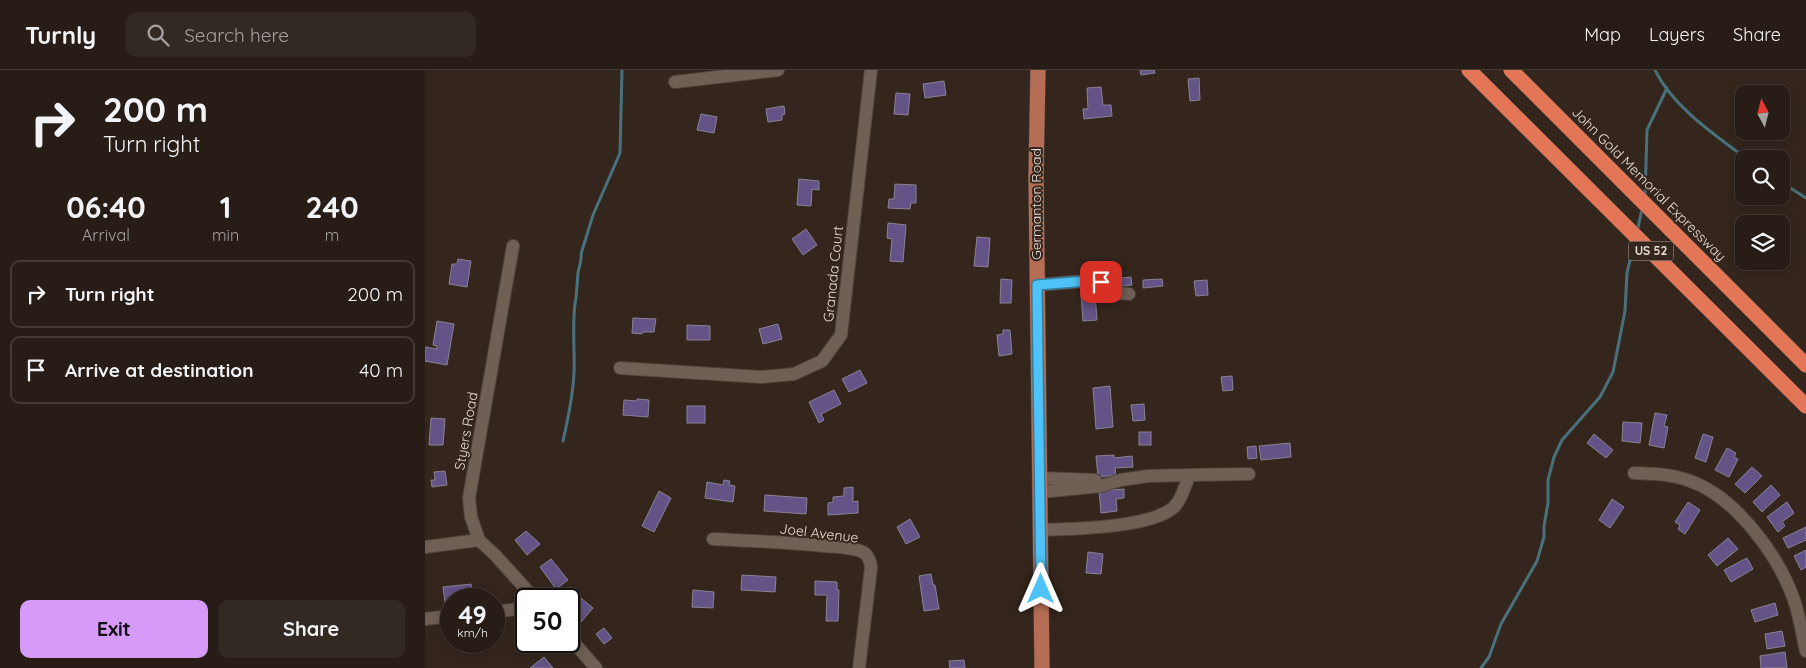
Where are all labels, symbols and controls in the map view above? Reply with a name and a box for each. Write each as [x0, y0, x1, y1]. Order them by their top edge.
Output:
search box [126, 12, 476, 57]
text: Turnly [25, 20, 96, 50]
icon: search [144, 21, 172, 49]
text: Search here [184, 23, 289, 47]
text: Map [1584, 23, 1621, 46]
text: Layers [1649, 23, 1705, 46]
text: Share [1733, 23, 1781, 46]
north arrow [1735, 85, 1790, 140]
map controls [1735, 85, 1790, 270]
text: 200 m [103, 87, 208, 131]
icon: right [20, 90, 85, 155]
street label: John Gold Memorial Expressway [1568, 103, 1730, 265]
text: Turn right [103, 130, 200, 158]
street label: Germanton Road [1027, 148, 1045, 260]
button: search [1735, 150, 1790, 205]
text: 06:40 [66, 188, 146, 226]
text: 1 [220, 188, 231, 226]
text: 240 [306, 188, 359, 226]
button: layers [1735, 215, 1790, 270]
text: Arrival [82, 225, 130, 245]
text: min [212, 225, 239, 245]
text: m [325, 225, 339, 245]
street label: Granada Court [819, 225, 847, 323]
road number: US 52 [1629, 242, 1673, 260]
pin [1080, 261, 1122, 303]
icon: arrive [1087, 268, 1115, 296]
icon: right [22, 280, 50, 308]
text: Turn right [65, 282, 154, 306]
text: 200 m [347, 282, 403, 306]
icon: arrive [22, 356, 50, 384]
text: Arrive at destination [65, 358, 254, 382]
text: 40 m [359, 358, 403, 382]
street label: Styers Road [450, 391, 482, 471]
street label: Joel Avenue [779, 519, 860, 547]
position arrow [1014, 562, 1066, 614]
speed limit sign: 50 [515, 588, 580, 653]
text: 49 [458, 599, 487, 630]
button: Exit [20, 600, 208, 658]
button: Share [218, 600, 405, 658]
text: km/h [457, 625, 488, 640]

